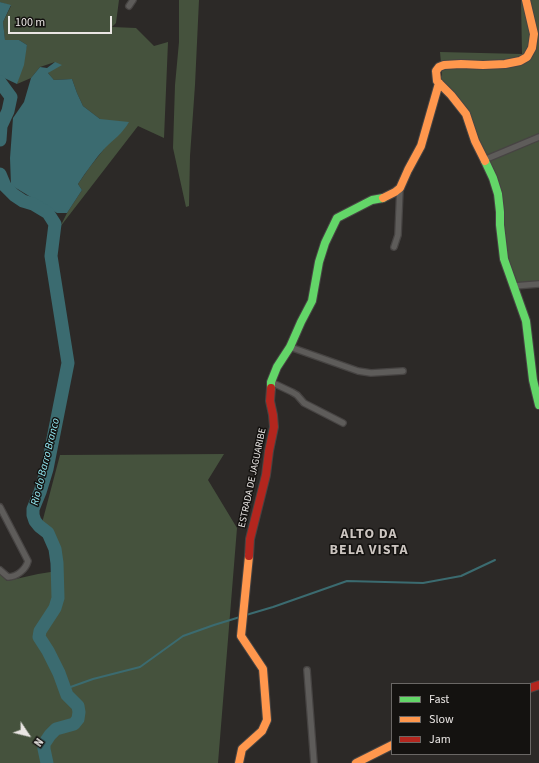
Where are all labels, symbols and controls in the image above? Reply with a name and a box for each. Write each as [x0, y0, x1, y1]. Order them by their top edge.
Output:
scale bar [10, 8, 114, 34]
text: 100 m [15, 14, 45, 31]
water label: Rio do Barro Branco [29, 417, 63, 507]
street label: ESTRADA DE JAGUARIBE [237, 427, 269, 529]
district label: ALTO DA BELA VISTA [330, 527, 408, 560]
legend [391, 683, 531, 755]
text: Fast [429, 691, 449, 708]
text: Slow [429, 711, 454, 728]
north arrow [8, 715, 48, 755]
text: Jam [429, 731, 451, 748]
text: N [30, 735, 46, 749]

